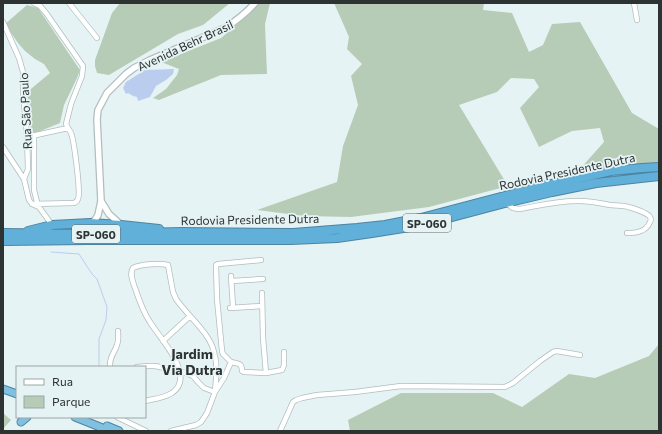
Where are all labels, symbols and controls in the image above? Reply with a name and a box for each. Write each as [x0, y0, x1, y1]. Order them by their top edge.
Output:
street label: Avenida Behr Brasil [135, 17, 235, 73]
street label: Rua São Paulo [16, 72, 34, 150]
street label: Rodovia Presidente Dutra [498, 150, 636, 192]
street label: Rodovia Presidente Dutra [181, 211, 319, 227]
road number: SP-060 [403, 214, 451, 232]
road number: SP-060 [72, 225, 120, 243]
district label: Jardim Via Dutra [161, 345, 223, 378]
legend [16, 366, 146, 418]
text: Rua [52, 374, 73, 388]
text: Parque [52, 394, 90, 408]

